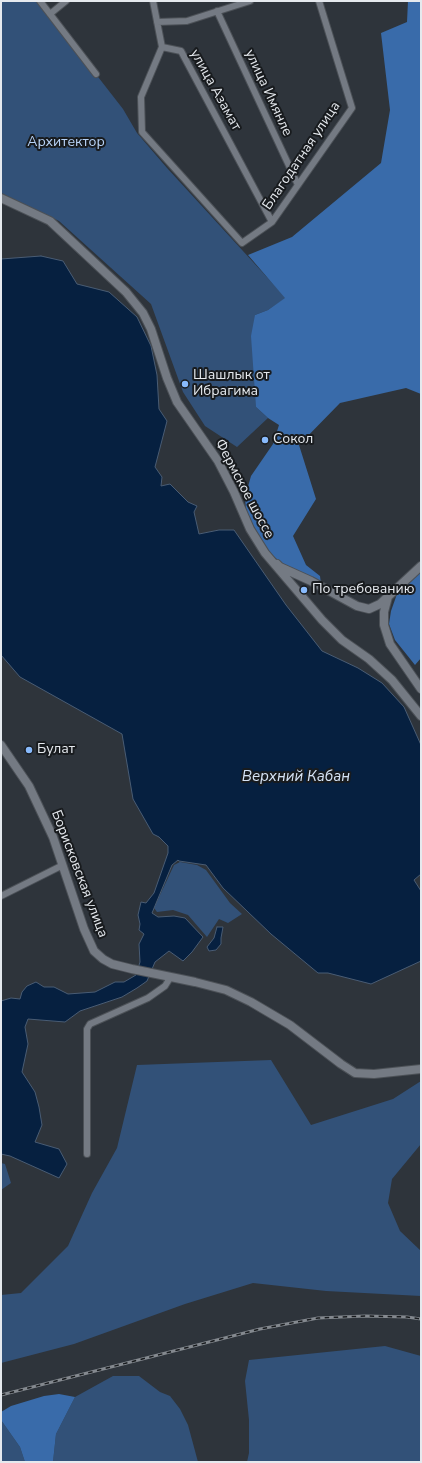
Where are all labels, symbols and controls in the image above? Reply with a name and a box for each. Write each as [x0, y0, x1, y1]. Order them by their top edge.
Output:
street label: улица Азамат [186, 46, 244, 134]
street label: улица Имянле [241, 47, 295, 139]
street label: Благодатная улица [260, 99, 344, 213]
park label: Архитектор [27, 135, 105, 151]
place label: Шашлык от Ибрагима [193, 368, 270, 400]
marker: Шашлык от Ибрагима [180, 379, 190, 389]
place label: Сокол [273, 432, 313, 448]
marker: Сокол [260, 435, 270, 445]
street label: Фермское шоссе [211, 437, 277, 541]
place label: По требованию [312, 582, 414, 598]
marker: По требованию [299, 585, 309, 595]
place label: Булат [37, 742, 75, 758]
marker: Булат [24, 745, 34, 755]
water label: Верхний Кабан [242, 768, 350, 786]
street label: Борисковская улица [47, 808, 111, 940]

